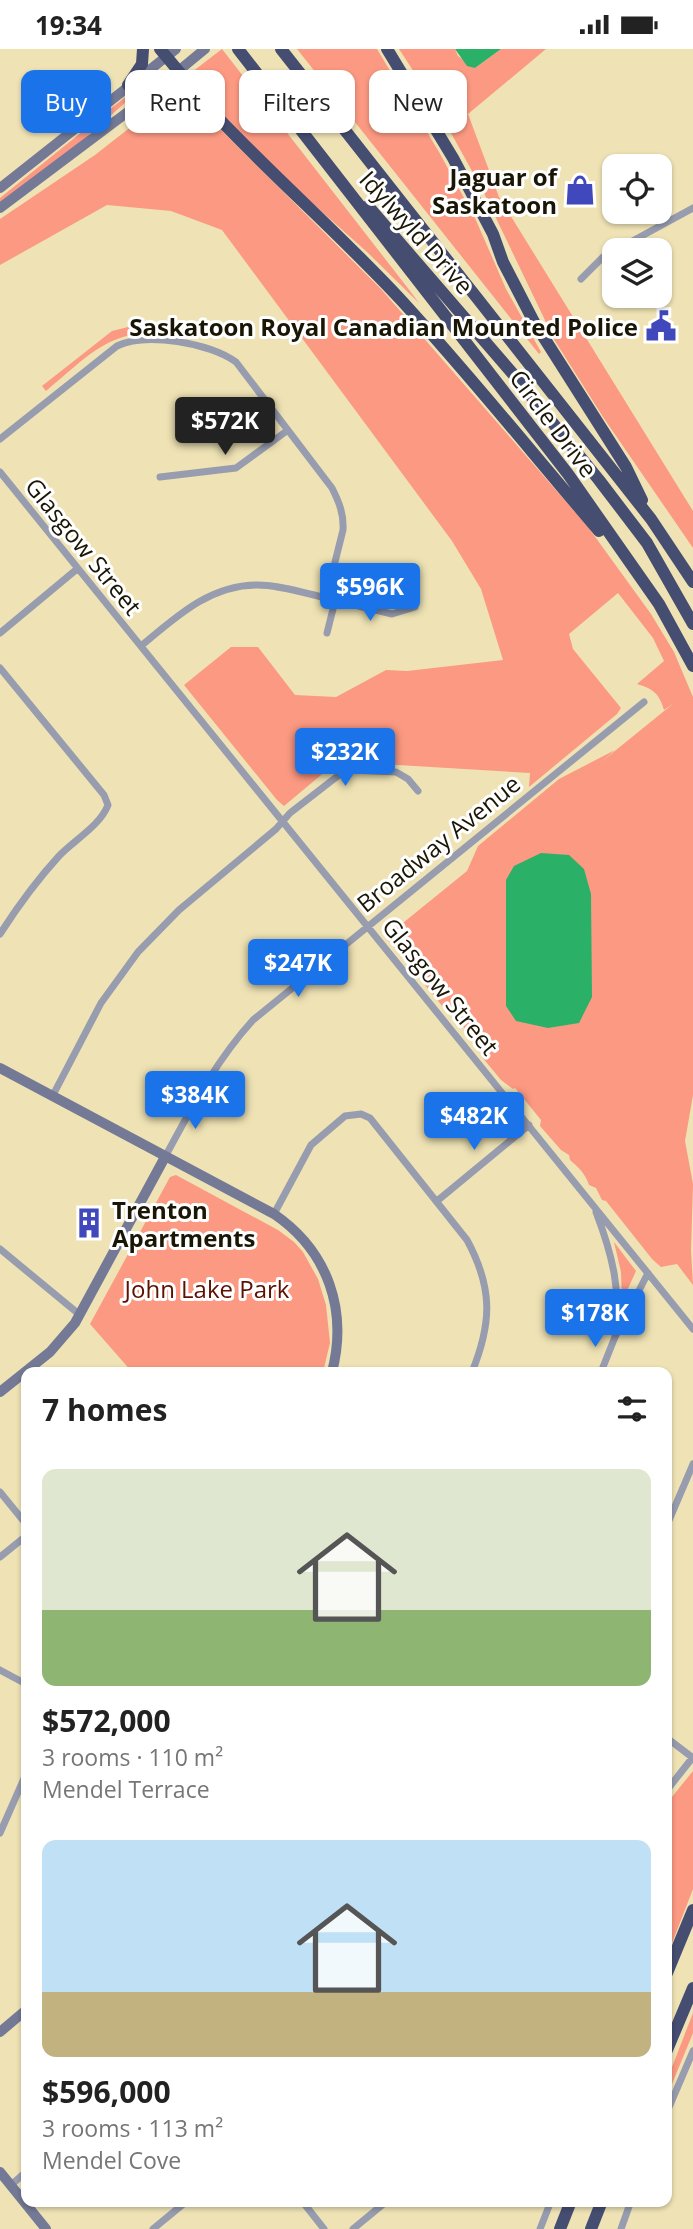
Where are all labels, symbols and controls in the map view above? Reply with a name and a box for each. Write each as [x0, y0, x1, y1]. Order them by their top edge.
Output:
text: 19:34 [35, 7, 102, 43]
chip: Buy [21, 70, 111, 133]
chip: Rent [125, 70, 225, 133]
chip: Filters [239, 70, 355, 133]
chip: New [369, 70, 467, 133]
map controls [602, 154, 672, 308]
button: locate [602, 154, 672, 224]
place label: Jaguar of Saskatoon [432, 160, 559, 221]
street label: Idylwyld Drive [353, 163, 481, 301]
shop icon: Jaguar of Saskatoon [563, 173, 597, 207]
button: layers [602, 238, 672, 308]
public building icon: Saskatoon Royal Canadian Mounted Police [644, 309, 678, 343]
place label: Saskatoon Royal Canadian Mounted Police [129, 310, 638, 343]
street label: Circle Drive [503, 362, 605, 484]
pin: $572K [176, 397, 274, 457]
text: $572K [191, 404, 259, 436]
street label: Glasgow Street [18, 470, 150, 622]
pin: $596K [321, 563, 419, 623]
text: $596K [336, 570, 404, 602]
pin: $232K [296, 729, 394, 788]
text: $232K [311, 735, 379, 767]
street label: Broadway Avenue [349, 767, 527, 919]
street label: Glasgow Street [375, 910, 507, 1062]
pin: $247K [249, 939, 347, 999]
text: $247K [264, 946, 332, 978]
pin: $384K [146, 1072, 244, 1131]
text: $384K [161, 1078, 229, 1110]
pin: $482K [425, 1093, 523, 1152]
text: $482K [440, 1099, 508, 1131]
place label: Trenton Apartments [112, 1193, 255, 1254]
building icon: Trenton Apartments [72, 1206, 106, 1240]
park label: John Lake Park [123, 1272, 290, 1305]
pin: $178K [546, 1289, 644, 1349]
text: $178K [561, 1296, 629, 1328]
text: 7 homes [42, 1389, 167, 1430]
icon: filters [613, 1390, 651, 1428]
icon: home [284, 1514, 410, 1640]
text: $572,000 [42, 1700, 171, 1741]
text: 3 rooms · 110 m² [42, 1741, 223, 1773]
text: Mendel Terrace [42, 1773, 210, 1805]
icon: home [284, 1885, 410, 2011]
text: $596,000 [42, 2071, 171, 2112]
text: 3 rooms · 113 m² [42, 2112, 223, 2144]
text: Mendel Cove [42, 2144, 181, 2176]

